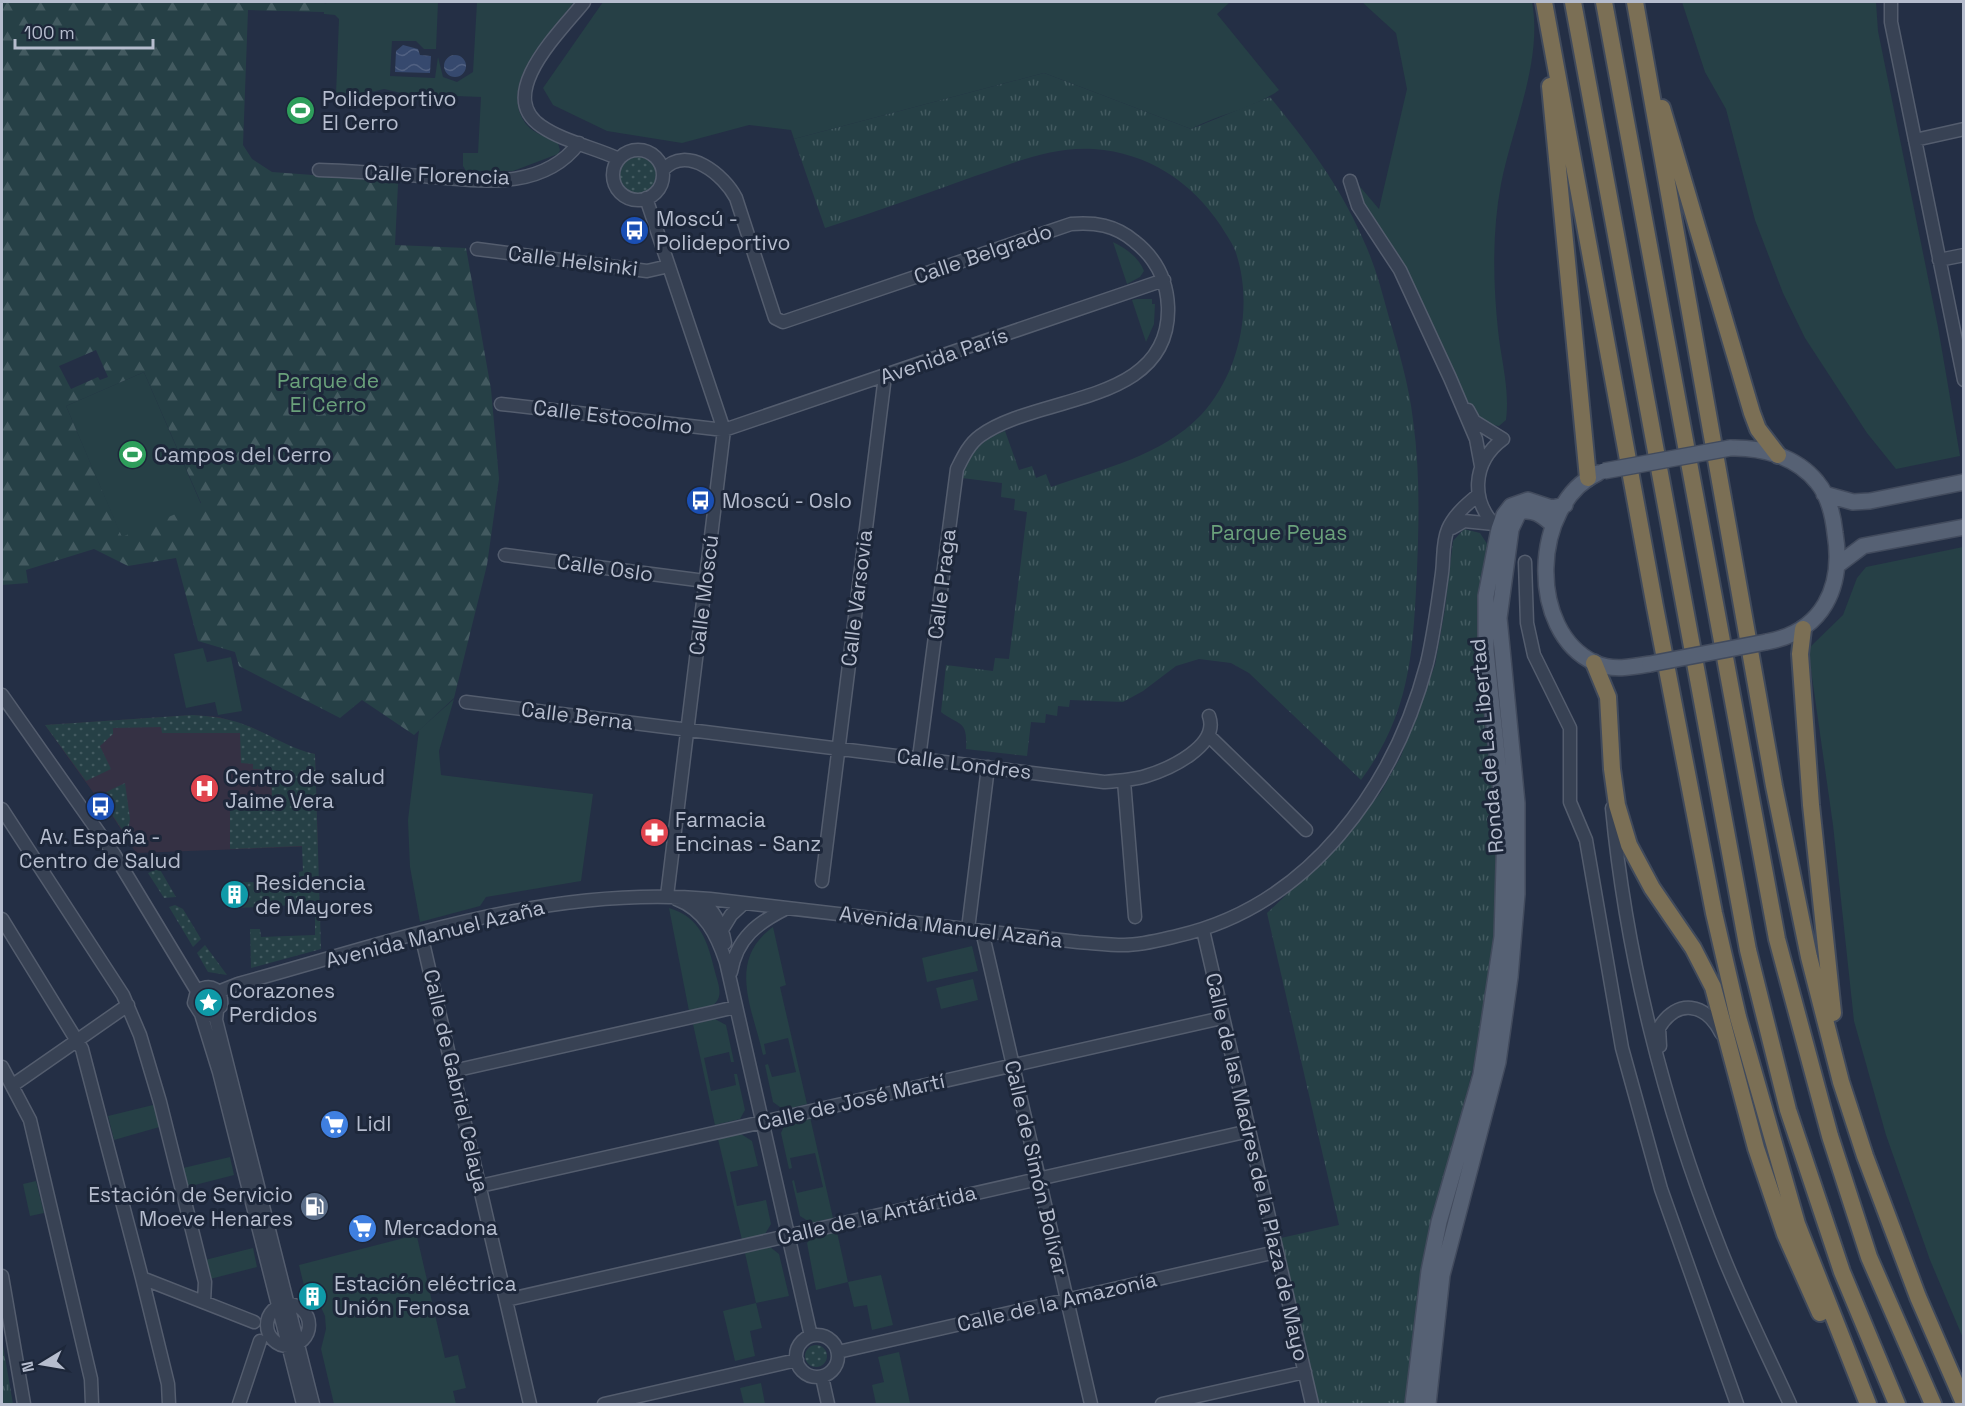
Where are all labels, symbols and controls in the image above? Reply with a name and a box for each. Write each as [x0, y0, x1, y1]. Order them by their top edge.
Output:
scale bar [15, 12, 153, 50]
text: 100 m [24, 21, 75, 44]
place label: Polideportivo El Cerro [322, 85, 457, 136]
sports icon: Polideportivo El Cerro [285, 95, 317, 127]
street label: Calle Florencia [364, 158, 510, 191]
place label: Moscú - Polideportivo [656, 205, 791, 256]
bus stop icon: Moscú - Polideportivo [619, 215, 651, 247]
street label: Calle Belgrado [910, 217, 1056, 290]
street label: Calle Helsinki [507, 239, 640, 282]
street label: Avenida París [876, 321, 1011, 390]
park label: Parque de El Cerro [277, 367, 379, 418]
street label: Calle Estocolmo [532, 393, 694, 440]
sports icon: Campos del Cerro [117, 439, 149, 471]
place label: Campos del Cerro [154, 441, 331, 468]
bus stop icon: Moscú - Oslo [685, 485, 717, 517]
place label: Moscú - Oslo [722, 487, 852, 514]
park label: Parque Peyas [1211, 519, 1347, 546]
street label: Calle Praga [921, 527, 962, 641]
street label: Calle Varsovia [835, 528, 878, 668]
street label: Calle Moscú [683, 533, 724, 657]
street label: Calle Oslo [555, 547, 655, 588]
street label: Ronda de La Libertad [1464, 637, 1509, 855]
street label: Calle Berna [519, 695, 635, 736]
street label: Calle Londres [895, 742, 1033, 785]
place label: Centro de salud Jaime Vera [225, 763, 385, 814]
hospital icon: Centro de salud Jaime Vera [188, 773, 220, 805]
bus stop icon: Av. España - Centro de Salud [84, 790, 116, 822]
place label: Farmacia Encinas - Sanz [675, 806, 821, 857]
pharmacy icon: Farmacia Encinas - Sanz [638, 816, 670, 848]
place label: Av. España - Centro de Salud [19, 823, 181, 874]
place label: Residencia de Mayores [255, 869, 373, 920]
building icon: Residencia de Mayores [218, 879, 250, 911]
street label: Avenida Manuel Azaña [323, 893, 547, 974]
street label: Avenida Manuel Azaña [838, 899, 1064, 954]
street label: Calle de Gabriel Celaya [418, 967, 495, 1195]
street label: Calle de las Madres de la Plaza de Mayo [1200, 970, 1315, 1364]
place label: Corazones Perdidos [229, 977, 335, 1028]
place icon: Corazones Perdidos [192, 987, 224, 1019]
street label: Calle de Simón Bolívar [999, 1057, 1074, 1278]
street label: Calle de José Martí [754, 1067, 948, 1136]
supermarket icon: Lidl [319, 1108, 351, 1140]
place label: Lidl [356, 1110, 391, 1137]
street label: Calle de la Antártida [775, 1179, 979, 1251]
place label: Estación de Servicio Moeve Henares [88, 1181, 293, 1232]
fuel station icon: Estación de Servicio Moeve Henares [298, 1191, 330, 1223]
supermarket icon: Mercadona [347, 1212, 379, 1244]
place label: Mercadona [384, 1214, 498, 1241]
street label: Calle de la Amazonía [954, 1265, 1159, 1338]
place label: Estación eléctrica Unión Fenosa [334, 1270, 517, 1321]
building icon: Estación eléctrica Unión Fenosa [297, 1280, 329, 1312]
north arrow [12, 1334, 72, 1394]
text: N [16, 1359, 39, 1374]

